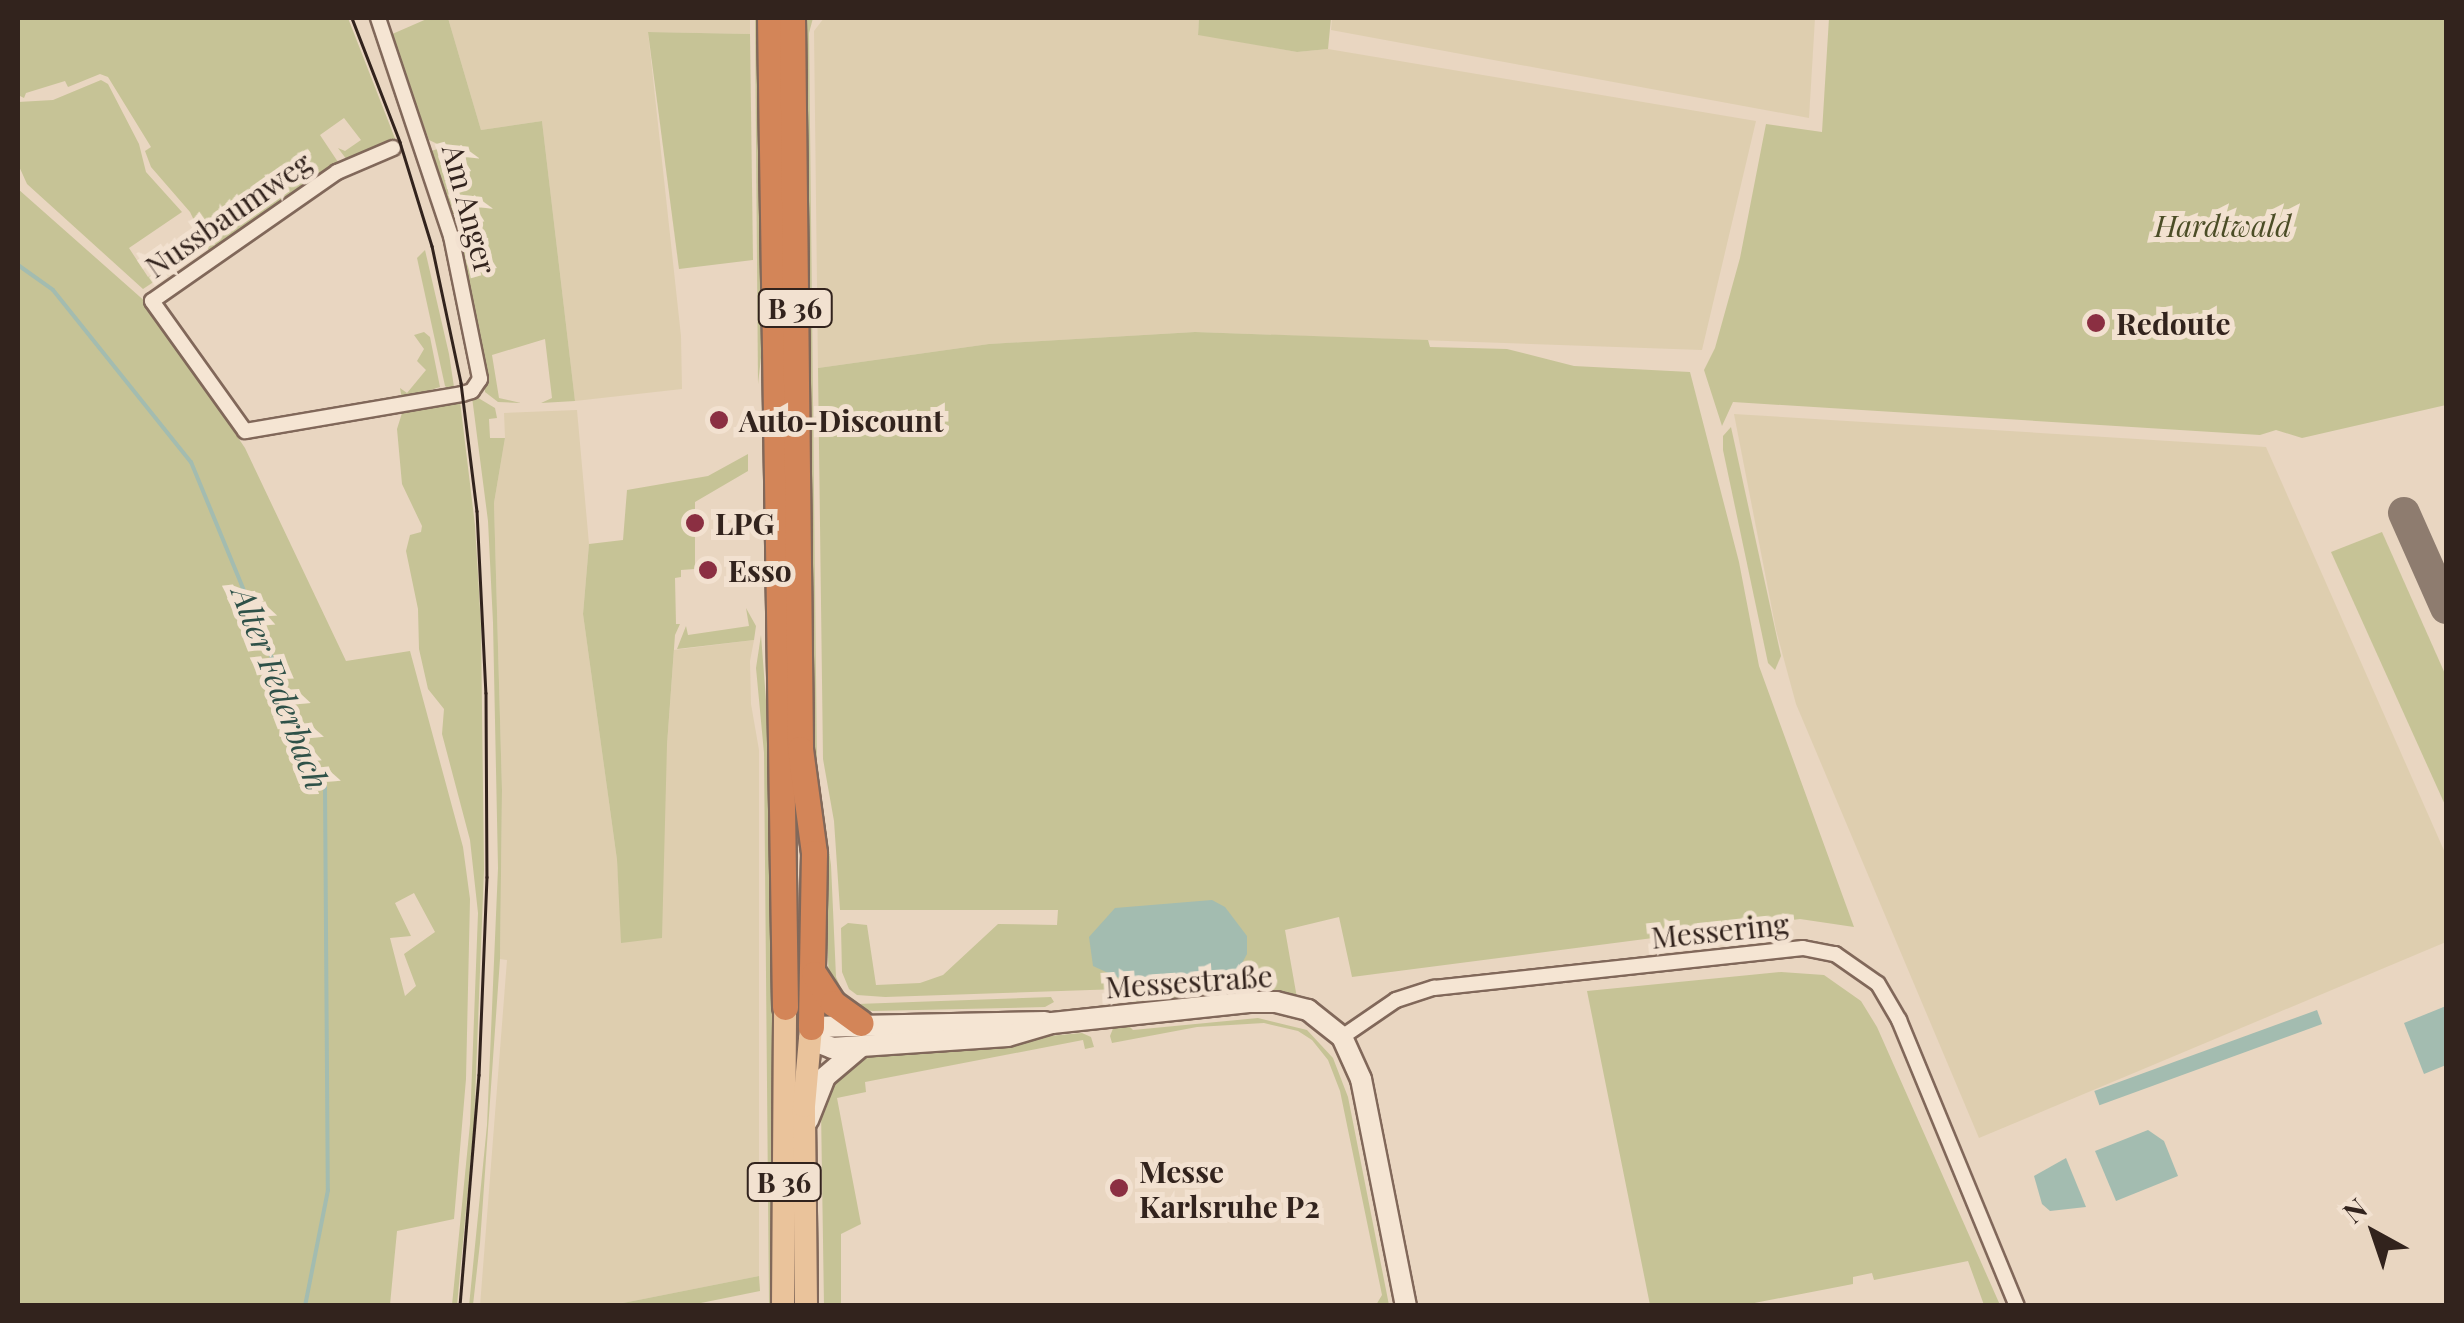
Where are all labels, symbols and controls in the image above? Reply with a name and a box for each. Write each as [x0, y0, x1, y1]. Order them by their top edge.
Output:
street label: Am Anger [435, 140, 505, 278]
street label: Nussbaumweg [138, 143, 318, 285]
park label: Hardtwald [2155, 207, 2291, 243]
road number: B 36 [758, 285, 832, 331]
place label: Redoute [2116, 305, 2231, 341]
marker: Redoute [2085, 312, 2107, 334]
place label: Auto-Discount [739, 402, 943, 438]
marker: Auto-Discount [708, 409, 730, 431]
place label: LPG [715, 505, 775, 541]
marker: LPG [684, 512, 706, 534]
place label: Esso [728, 552, 792, 588]
marker: Esso [697, 559, 719, 581]
water label: Alter Federbach [225, 581, 337, 795]
street label: Messering [1649, 905, 1791, 955]
street label: Messestraße [1104, 957, 1274, 1005]
place label: Messe Karlsruhe P2 [1139, 1153, 1320, 1224]
road number: B 36 [746, 1159, 822, 1205]
marker: Messe Karlsruhe P2 [1108, 1177, 1130, 1199]
north arrow [2324, 1183, 2424, 1283]
text: N [2335, 1189, 2374, 1230]

